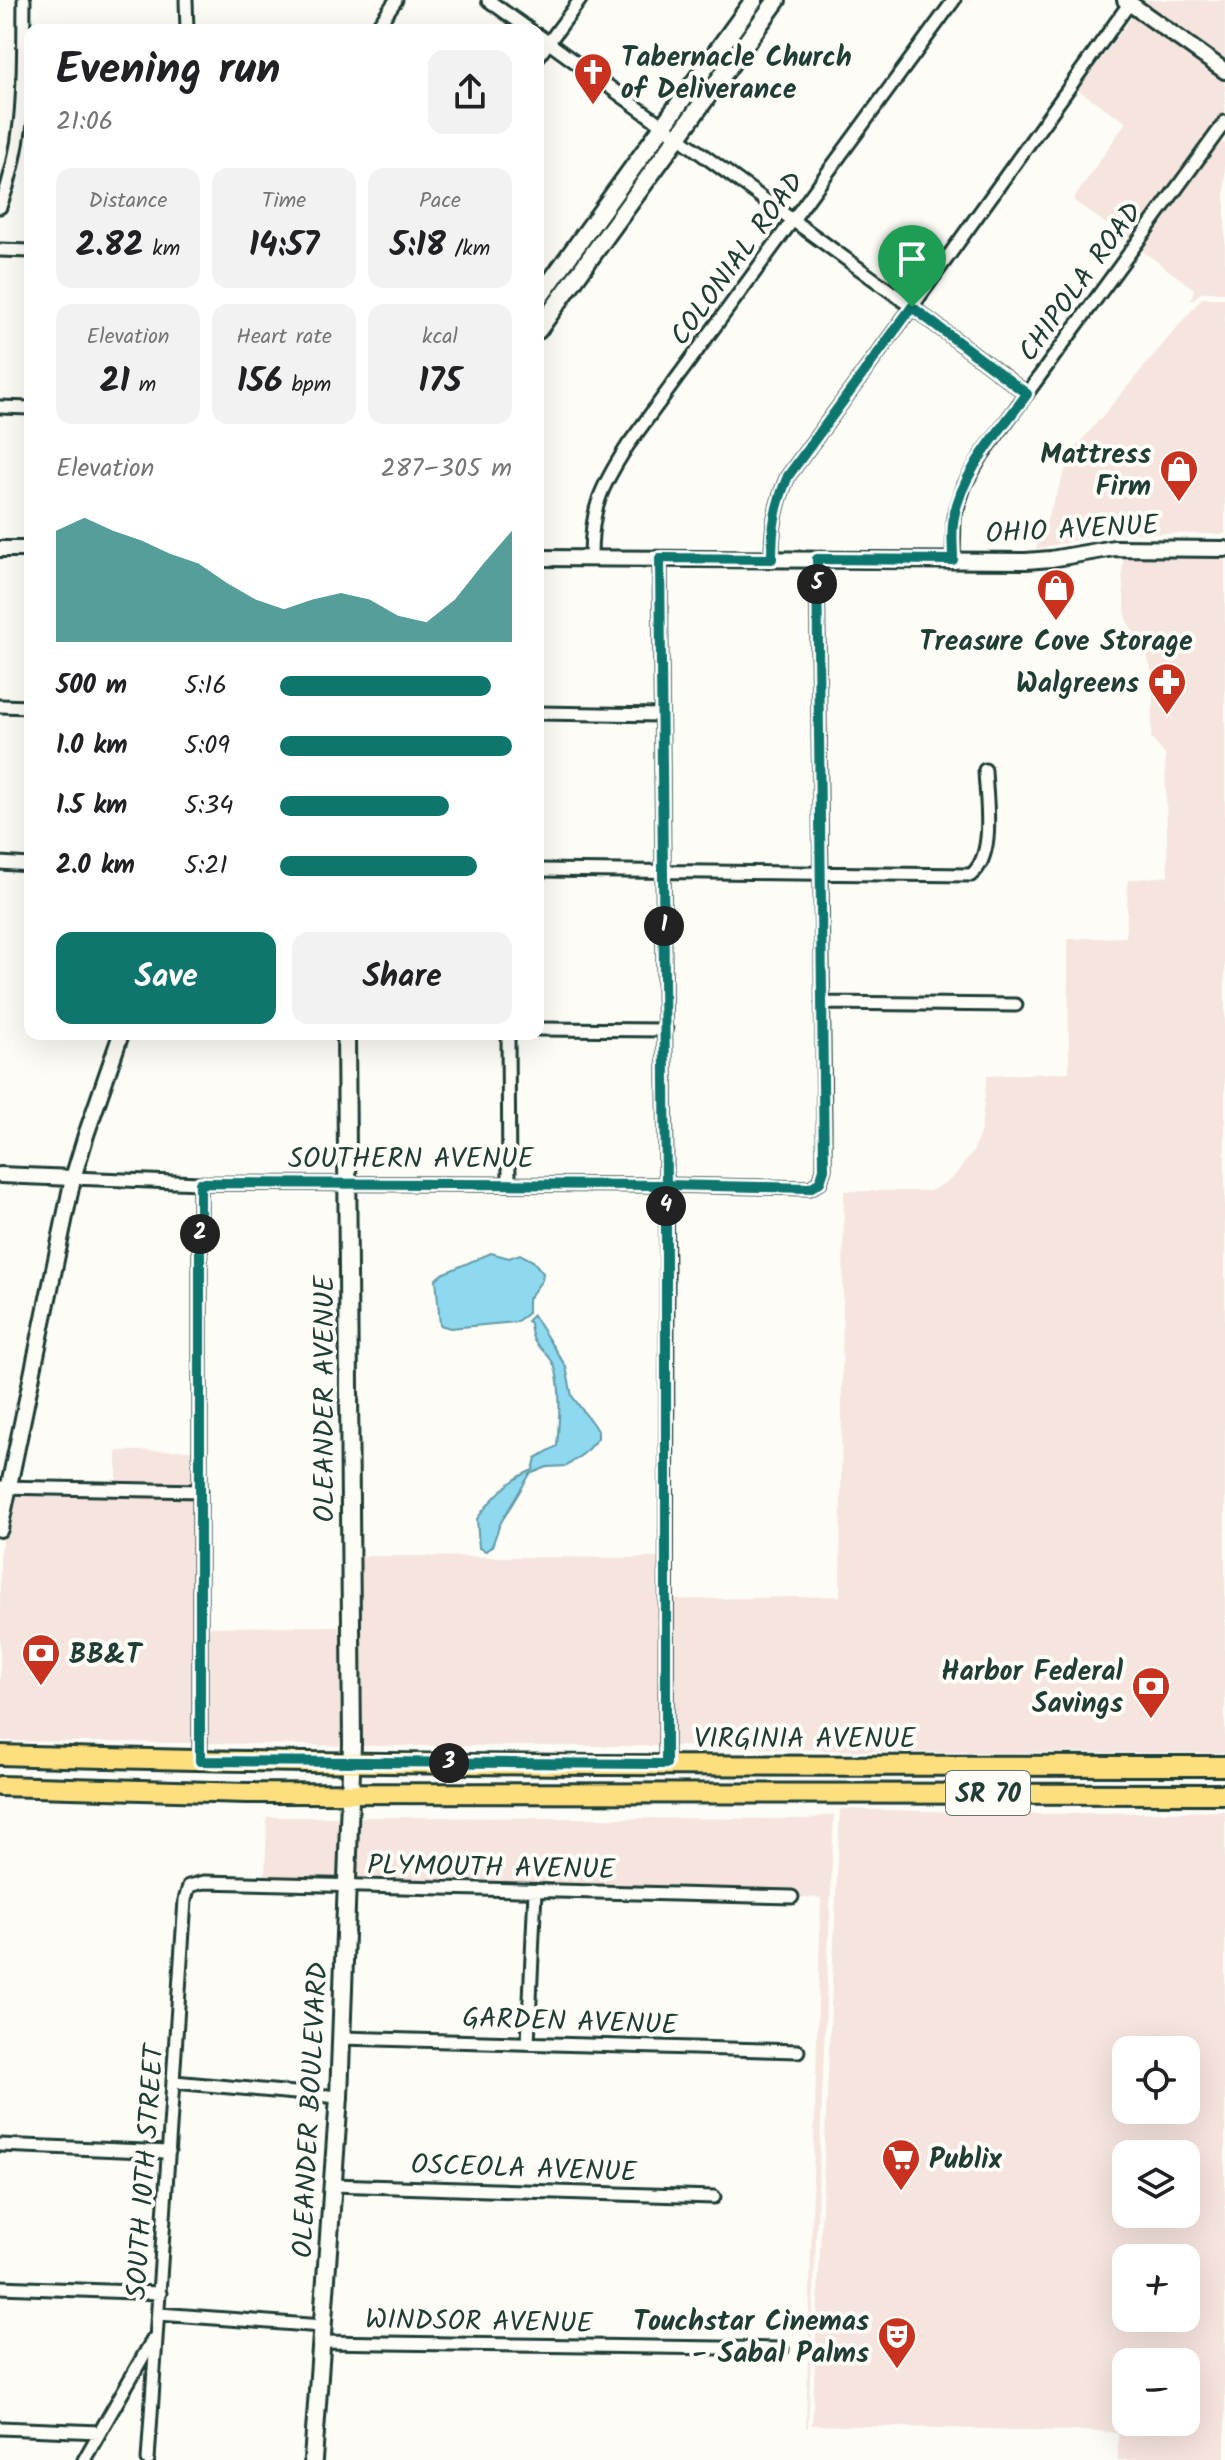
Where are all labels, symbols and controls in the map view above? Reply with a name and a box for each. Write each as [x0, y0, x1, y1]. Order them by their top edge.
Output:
text: Evening run [56, 36, 280, 106]
place label: Tabernacle Church of Deliverance [621, 36, 852, 113]
button: share [428, 50, 512, 134]
church icon: Tabernacle Church of Deliverance [572, 51, 614, 106]
text: 21:06 [56, 101, 113, 143]
street label: COLONIAL ROAD [659, 163, 817, 356]
text: Distance [88, 184, 168, 219]
text: Time [262, 184, 306, 219]
text: Pace [419, 184, 461, 219]
street label: CHIPOLA ROAD [1007, 193, 1155, 372]
text: 2.82 [76, 219, 144, 273]
text: 14:57 [249, 219, 319, 273]
text: 5:18 [390, 219, 446, 273]
pin [878, 225, 946, 307]
text: km [144, 232, 180, 267]
text: /km [446, 232, 490, 267]
icon: arrive [890, 237, 934, 281]
text: Elevation [86, 320, 170, 355]
text: Heart rate [236, 320, 332, 355]
text: kcal [422, 320, 458, 355]
text: 21 [100, 355, 130, 409]
text: 156 [237, 355, 283, 409]
text: 175 [418, 355, 462, 409]
text: m [130, 368, 156, 403]
text: bpm [283, 368, 331, 403]
place label: Mattress Firm [1040, 433, 1151, 510]
text: Elevation [56, 448, 154, 490]
text: 287–305 m [380, 448, 512, 490]
shop icon: Mattress Firm [1158, 448, 1200, 503]
street label: OHIO AVENUE [984, 503, 1160, 558]
pin: 5 [797, 564, 837, 604]
text: 5 [811, 566, 823, 601]
shop icon: Treasure Cove Storage [1035, 567, 1077, 622]
place label: Treasure Cove Storage [919, 620, 1193, 665]
pharmacy icon: Walgreens [1146, 661, 1188, 716]
place label: Walgreens [1016, 662, 1139, 707]
text: 500 m [56, 665, 127, 707]
text: 5:16 [184, 665, 227, 707]
text: 1.0 km [56, 725, 127, 767]
text: 5:09 [184, 725, 230, 767]
text: 1.5 km [56, 785, 127, 827]
text: 5:34 [184, 785, 234, 827]
text: 2.0 km [56, 845, 135, 887]
text: 5:21 [184, 845, 228, 887]
pin: 1 [644, 906, 684, 946]
text: 1 [661, 908, 667, 943]
button: Save [56, 932, 276, 1024]
button: Share [292, 932, 512, 1024]
street label: SOUTHERN AVENUE [288, 1137, 535, 1182]
pin: 4 [646, 1186, 686, 1226]
text: 4 [660, 1188, 672, 1223]
pin: 2 [180, 1214, 220, 1254]
text: 2 [194, 1216, 206, 1251]
street label: OLEANDER AVENUE [303, 1275, 348, 1523]
bank icon: BB&T [20, 1632, 62, 1687]
place label: BB&T [69, 1633, 144, 1678]
place label: Harbor Federal Savings [941, 1650, 1124, 1727]
bank icon: Harbor Federal Savings [1130, 1665, 1172, 1720]
street label: VIRGINIA AVENUE [694, 1717, 917, 1762]
pin: 3 [429, 1743, 469, 1783]
text: 3 [443, 1745, 455, 1780]
road number: SR 70 [946, 1771, 1030, 1815]
street label: PLYMOUTH AVENUE [367, 1844, 616, 1893]
street label: OLEANDER BOULEVARD [281, 1961, 342, 2259]
street label: GARDEN AVENUE [461, 1996, 679, 2049]
map controls [1112, 2036, 1200, 2436]
button: locate [1112, 2036, 1200, 2124]
street label: SOUTH 10TH STREET [115, 2041, 178, 2301]
supermarket icon: Publix [880, 2137, 922, 2192]
place label: Publix [929, 2138, 1003, 2183]
button: layers [1112, 2140, 1200, 2228]
street label: OSCEOLA AVENUE [410, 2143, 638, 2196]
button: + [1112, 2244, 1200, 2332]
street label: WINDSOR AVENUE [365, 2298, 594, 2347]
place label: Touchstar Cinemas - Sabal Palms [633, 2300, 869, 2377]
theatre icon: Touchstar Cinemas - Sabal Palms [876, 2315, 918, 2370]
button: − [1112, 2348, 1200, 2436]

